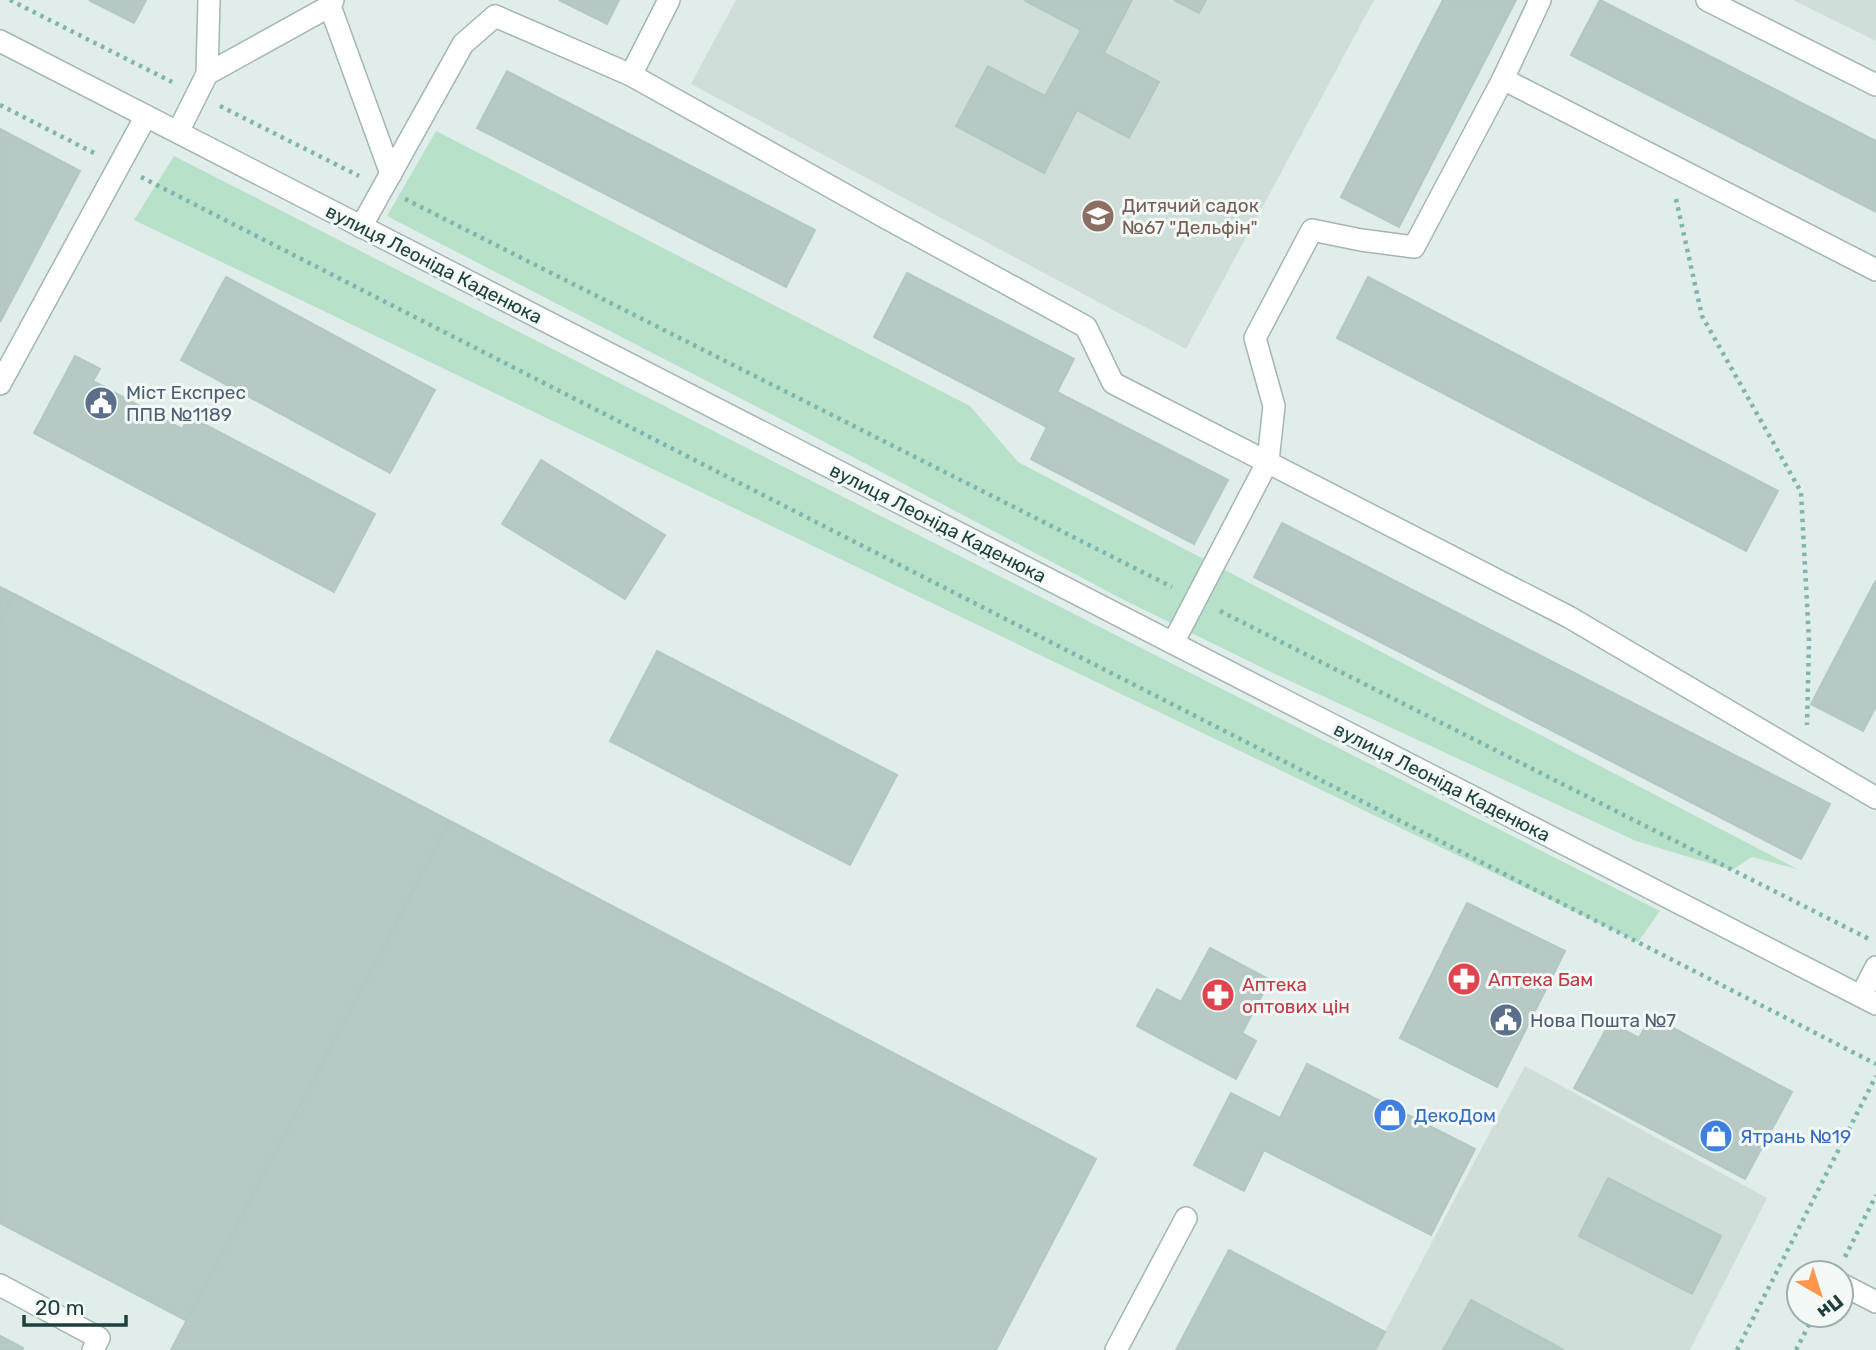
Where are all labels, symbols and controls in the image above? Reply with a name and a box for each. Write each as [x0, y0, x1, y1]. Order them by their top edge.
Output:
place label: Дитячий садок №67 "Дельфін" [1122, 194, 1259, 239]
school or university icon: Дитячий садок №67 "Дельфін" [1079, 197, 1117, 235]
street label: вулиця Леоніда Каденюка [322, 199, 546, 329]
place label: Міст Експрес ППВ №1189 [126, 381, 246, 426]
public building icon: Міст Експрес ППВ №1189 [82, 384, 120, 422]
street label: вулиця Леоніда Каденюка [826, 458, 1050, 588]
street label: вулиця Леоніда Каденюка [1330, 717, 1554, 847]
pharmacy icon: Аптека Бам [1445, 960, 1483, 998]
place label: Аптека Бам [1488, 968, 1593, 991]
place label: Аптека оптових цін [1242, 973, 1350, 1018]
pharmacy icon: Аптека оптових цін [1199, 976, 1237, 1014]
public building icon: Нова Пошта №7 [1487, 1001, 1525, 1039]
place label: Нова Пошта №7 [1530, 1009, 1676, 1032]
shop icon: ДекоДом [1371, 1096, 1409, 1134]
place label: ДекоДом [1414, 1104, 1496, 1127]
shop icon: Ятрань №19 [1697, 1117, 1735, 1155]
place label: Ятрань №19 [1740, 1125, 1851, 1148]
north arrow [1785, 1259, 1855, 1329]
scale bar [24, 1284, 126, 1328]
text: Пн [1813, 1290, 1848, 1324]
text: 20 m [35, 1295, 84, 1320]

